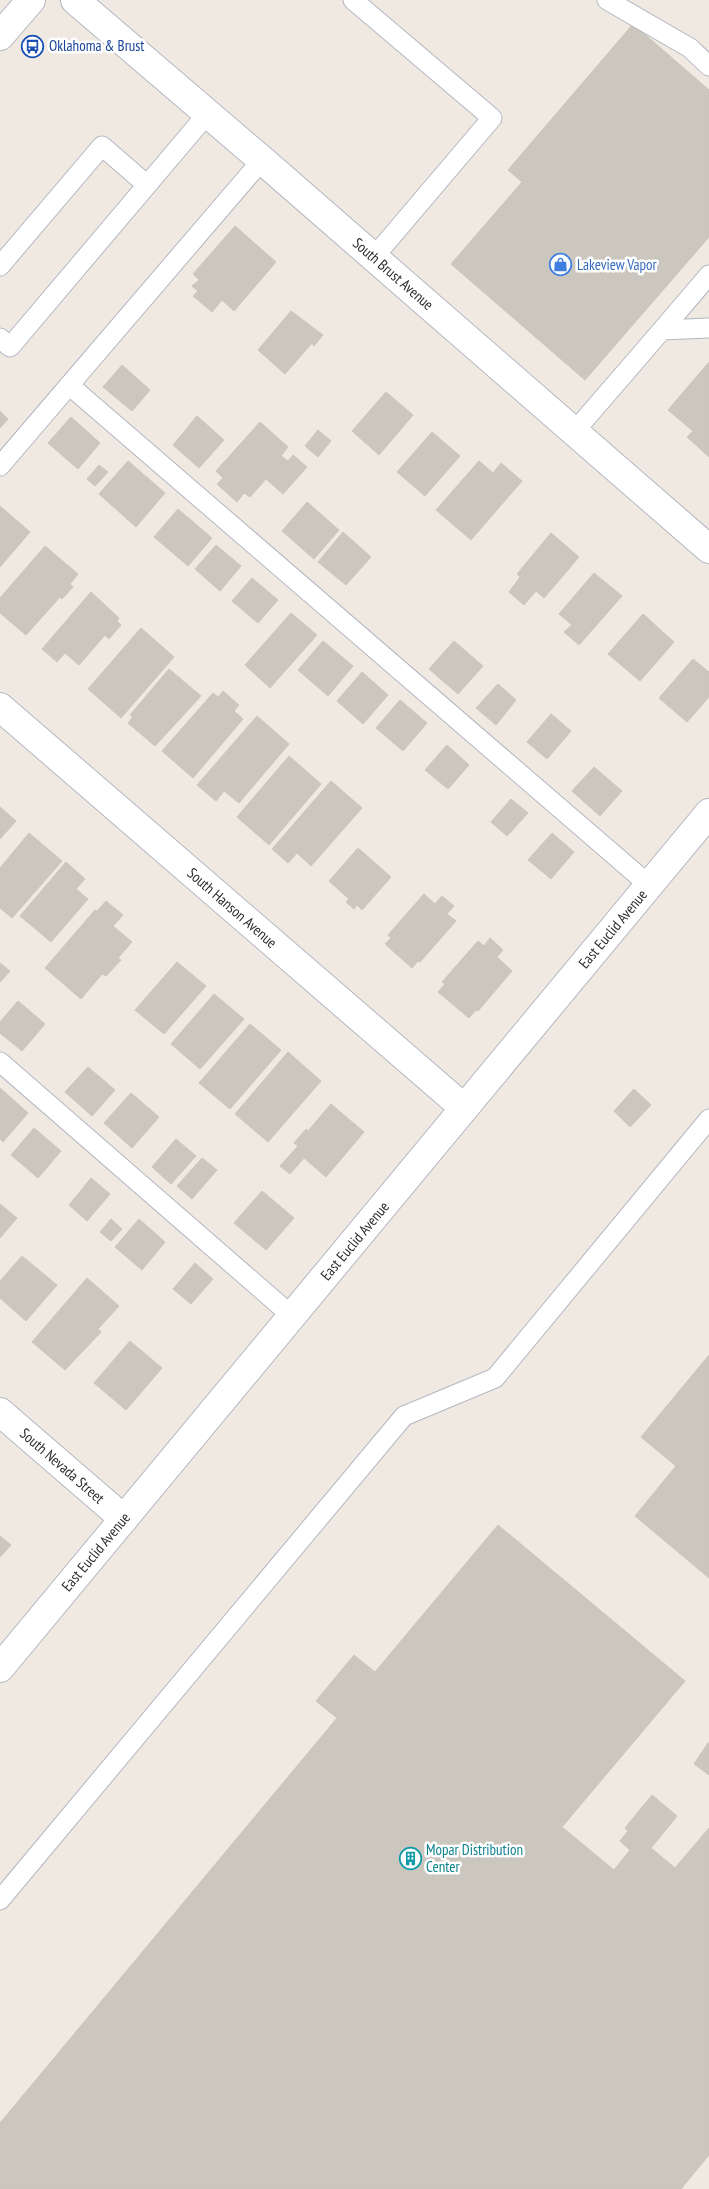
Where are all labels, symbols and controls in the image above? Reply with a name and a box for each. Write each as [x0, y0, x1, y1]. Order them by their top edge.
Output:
bus stop icon: Oklahoma & Brust [21, 34, 45, 58]
place label: Oklahoma & Brust [49, 36, 144, 55]
street label: South Brust Avenue [349, 233, 438, 314]
shop icon: Lakeview Vapor [549, 253, 573, 277]
place label: Lakeview Vapor [577, 255, 657, 274]
street label: South Hanson Avenue [184, 863, 281, 952]
street label: East Euclid Avenue [574, 885, 651, 972]
street label: East Euclid Avenue [316, 1197, 393, 1284]
street label: South Nevada Street [16, 1424, 109, 1508]
street label: East Euclid Avenue [57, 1508, 134, 1595]
place label: Mopar Distribution Center [426, 1840, 523, 1876]
building icon: Mopar Distribution Center [398, 1847, 422, 1871]

